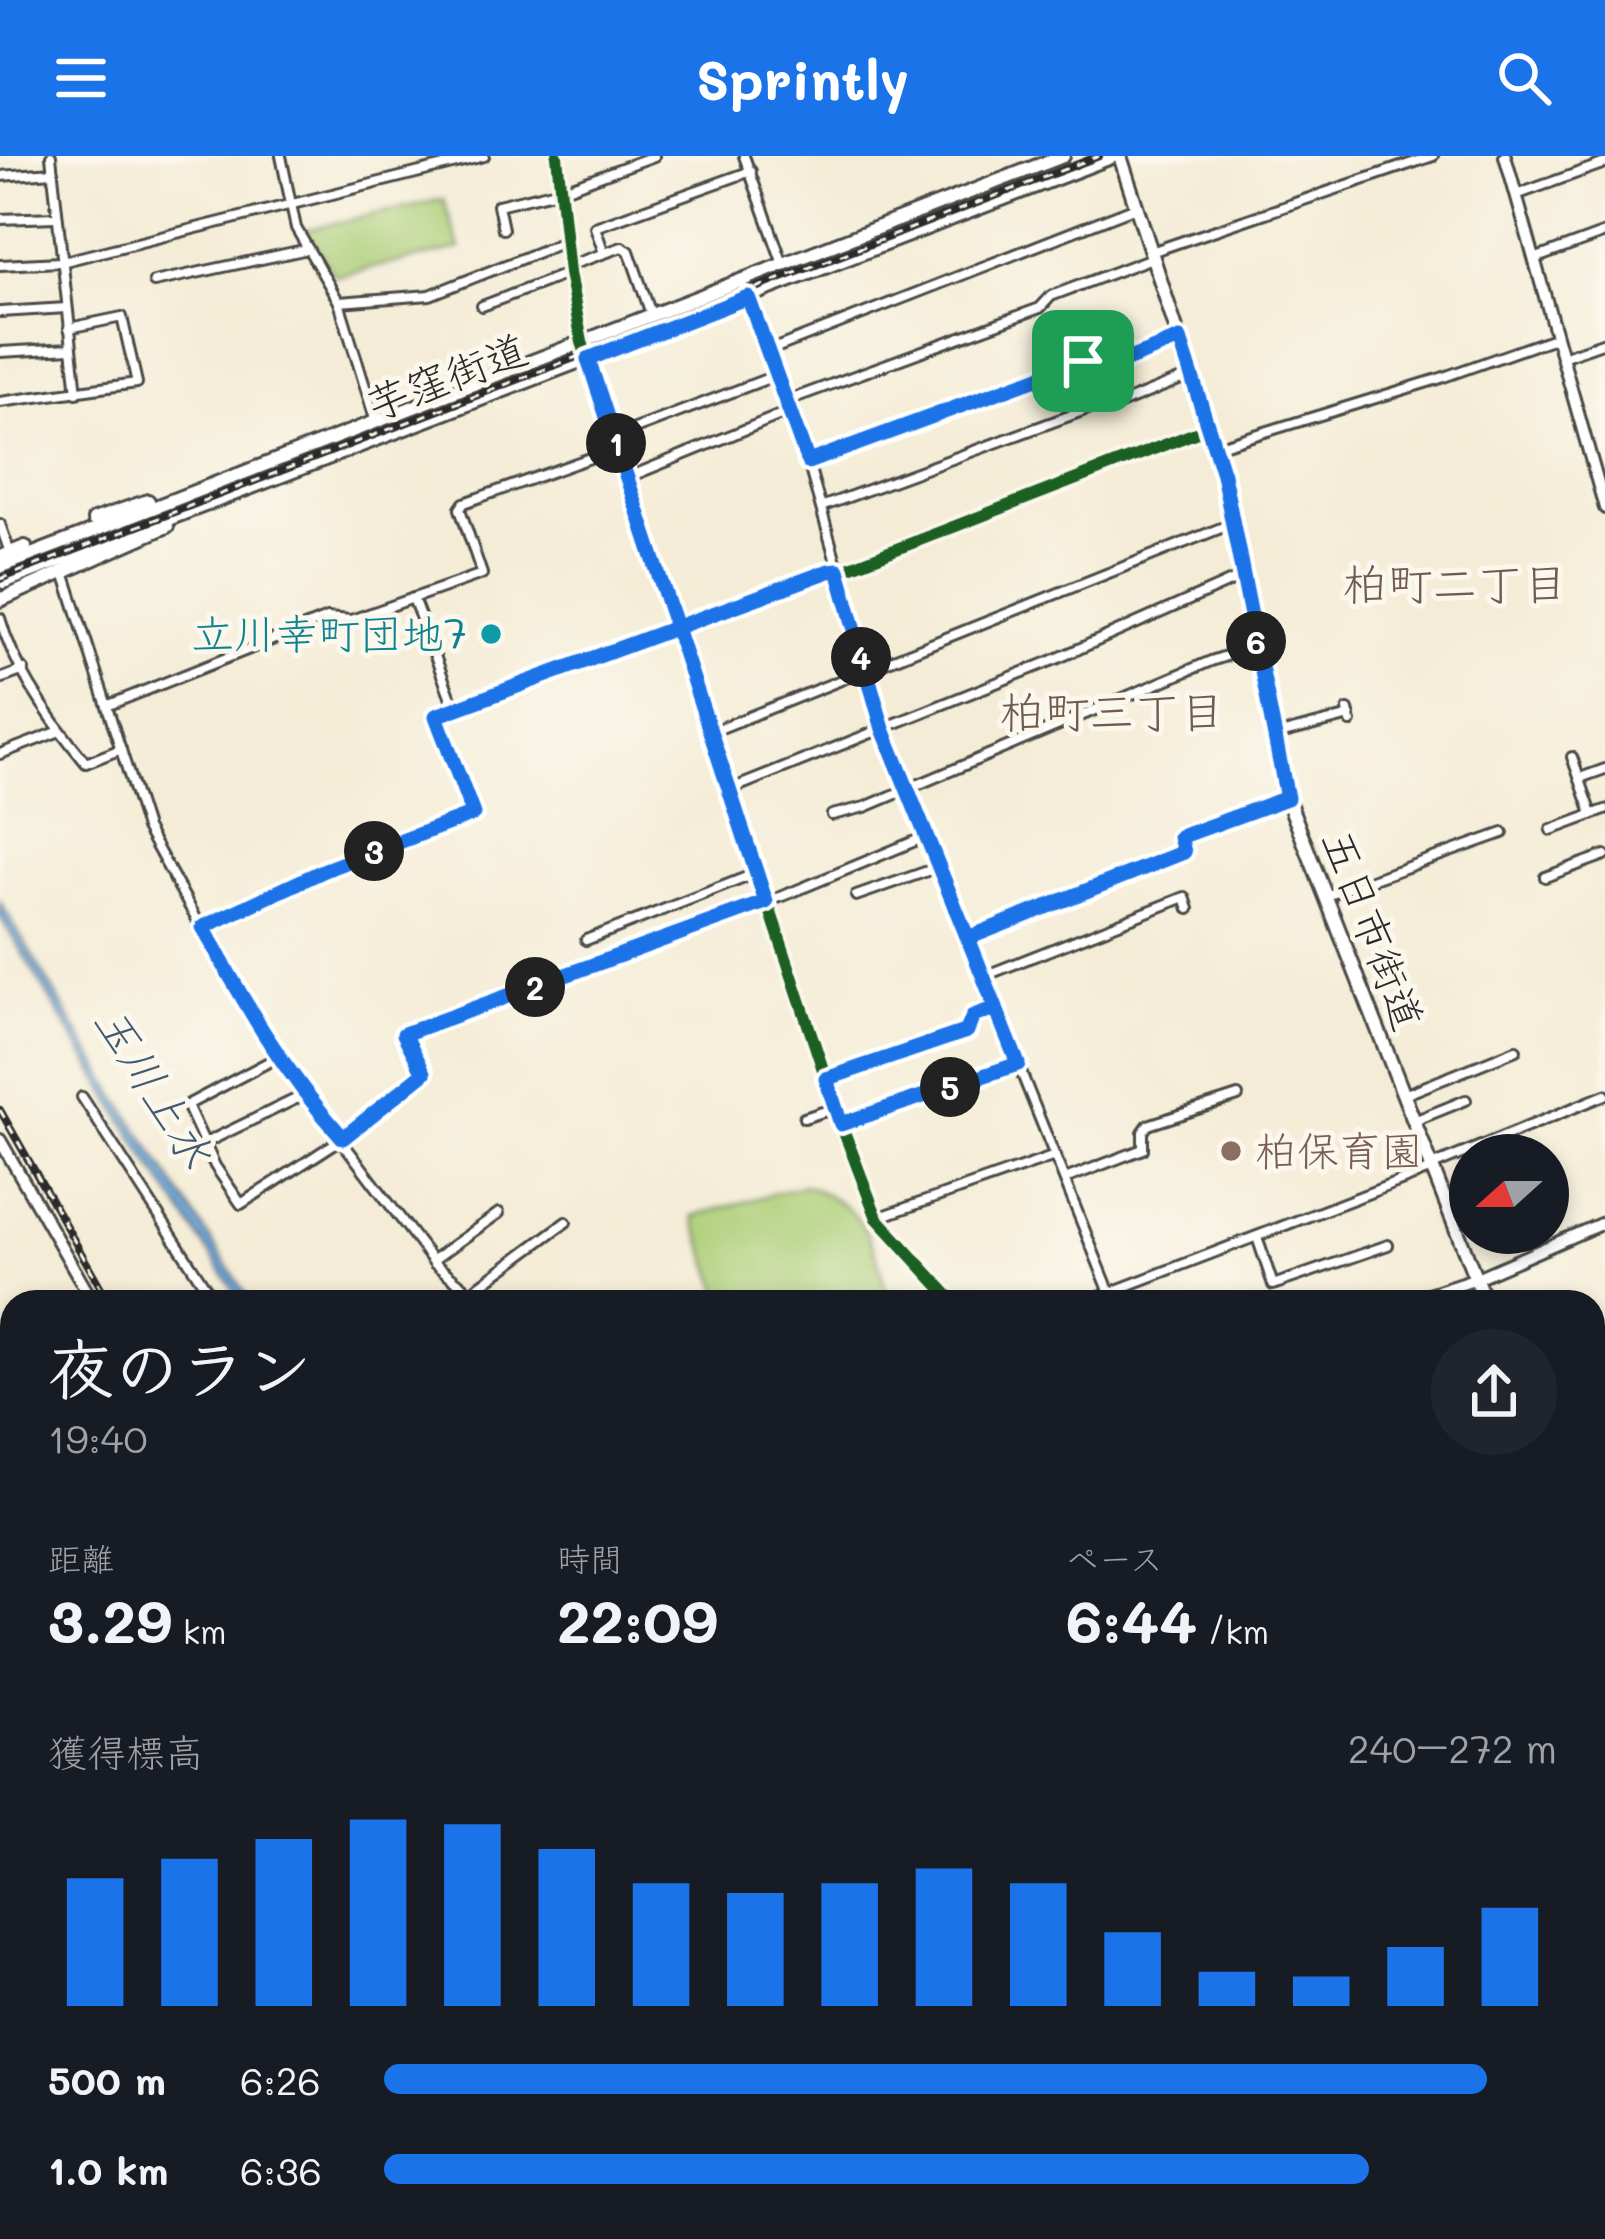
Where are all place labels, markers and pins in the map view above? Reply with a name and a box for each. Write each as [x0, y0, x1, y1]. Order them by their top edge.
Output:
pin [1032, 310, 1134, 412]
pin: 1 [586, 413, 646, 473]
place label: 立川幸町団地7 [192, 605, 467, 660]
pin: 6 [1226, 611, 1286, 671]
marker: 立川幸町団地7 [478, 621, 504, 647]
pin: 4 [831, 627, 891, 687]
pin: 3 [344, 821, 404, 881]
pin: 2 [505, 957, 565, 1017]
pin: 5 [920, 1057, 980, 1117]
place label: 柏保育園 [1255, 1122, 1423, 1177]
marker: 柏保育園 [1218, 1138, 1244, 1164]

